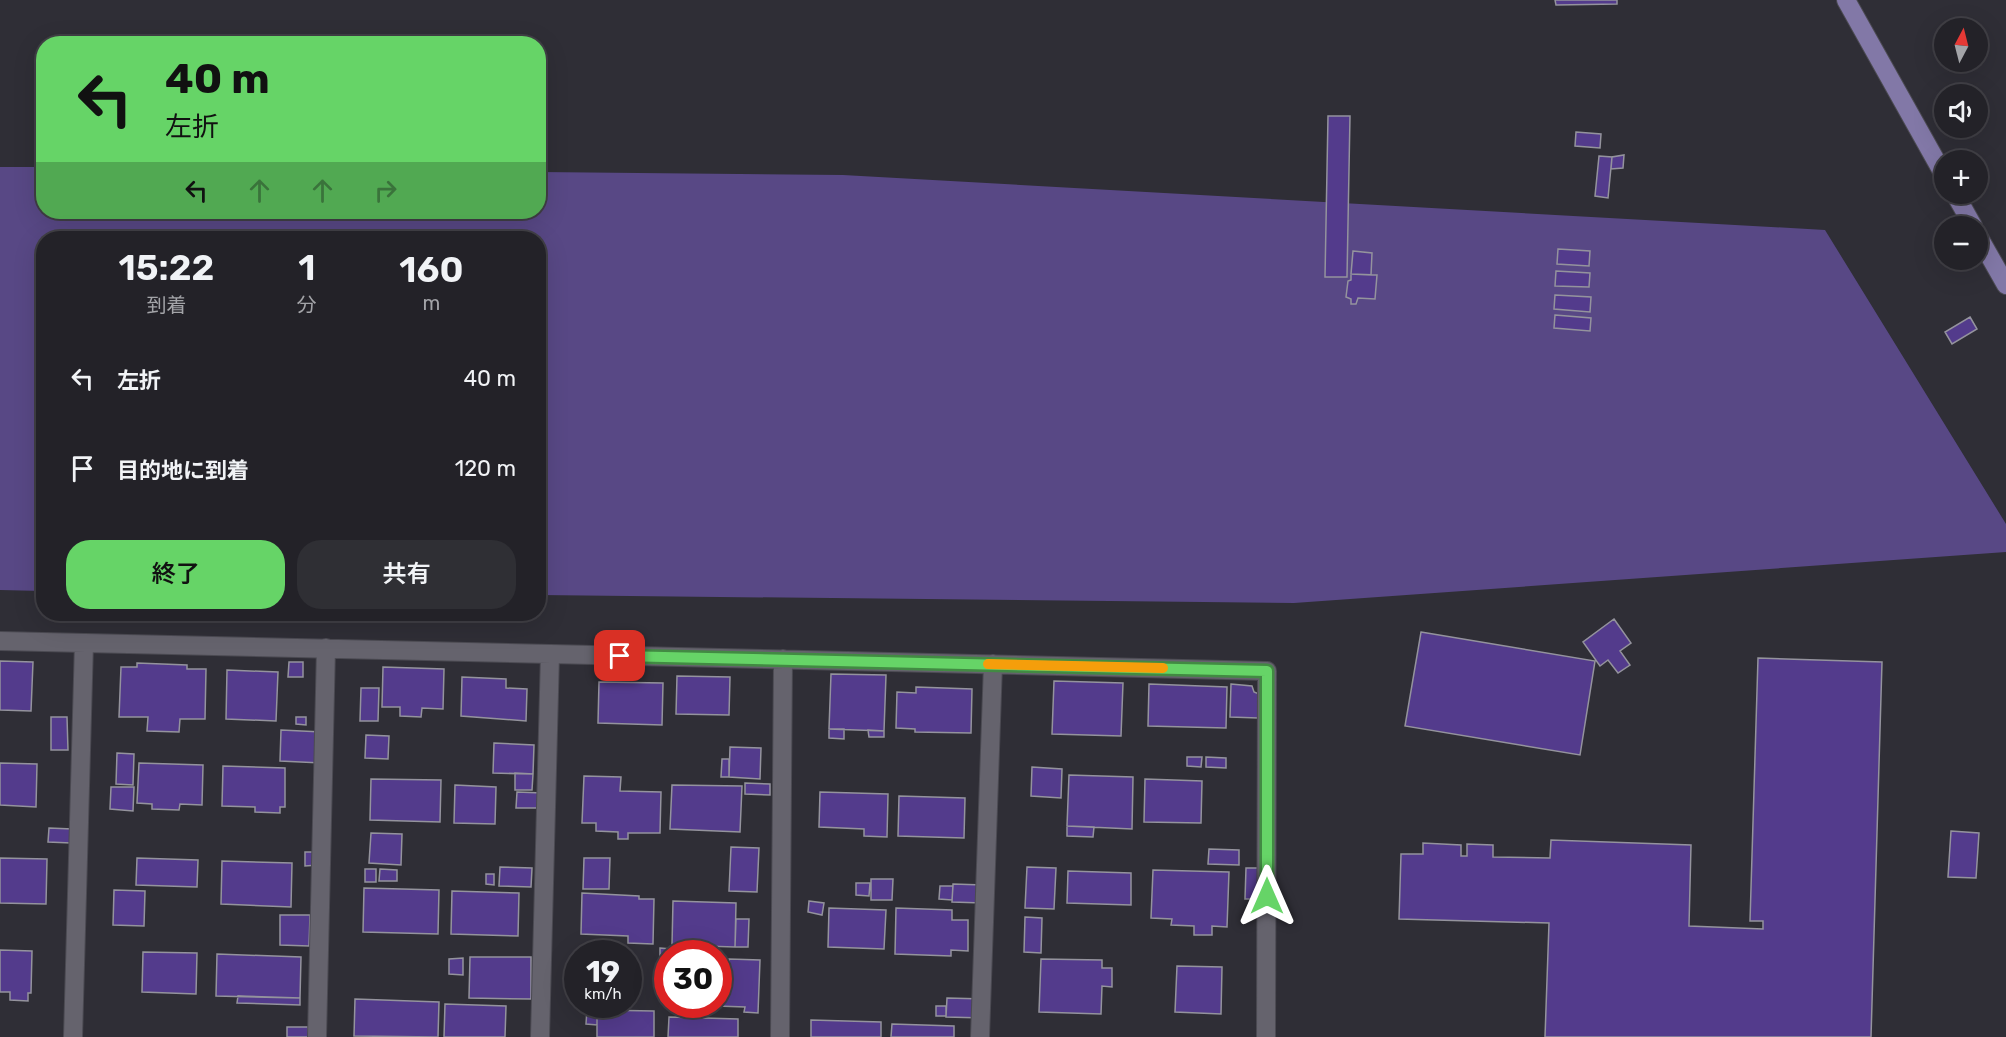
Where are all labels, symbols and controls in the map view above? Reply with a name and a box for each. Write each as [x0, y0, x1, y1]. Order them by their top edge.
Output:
north arrow [1934, 18, 1988, 72]
map controls [1934, 18, 1988, 270]
text: 40 m [165, 54, 270, 104]
icon: left [66, 60, 144, 138]
button: sound [1934, 84, 1988, 138]
text: 左折 [165, 111, 219, 143]
button: + [1934, 150, 1988, 204]
icon: left [180, 174, 213, 207]
icon: ahead [243, 174, 276, 207]
icon: ahead [306, 174, 339, 207]
icon: right [369, 174, 402, 207]
button: − [1934, 216, 1988, 270]
text: 15:22 [118, 246, 214, 289]
text: 1 [298, 246, 315, 289]
text: 160 [399, 248, 464, 291]
text: m [422, 291, 440, 315]
text: 到着 [146, 293, 186, 317]
text: 分 [297, 293, 317, 317]
icon: left [66, 362, 99, 395]
text: 40 m [463, 365, 516, 392]
text: 左折 [117, 367, 161, 394]
icon: arrive [66, 452, 99, 485]
text: 120 m [455, 455, 516, 482]
text: 目的地に到着 [117, 457, 249, 484]
button: 終了 [66, 540, 285, 609]
button: 共有 [297, 540, 516, 609]
pin [594, 630, 645, 681]
icon: arrive [603, 639, 636, 672]
position arrow [1235, 864, 1299, 928]
speed limit sign: 30 [654, 940, 732, 1018]
text: 19 [586, 954, 620, 990]
text: km/h [584, 985, 622, 1003]

